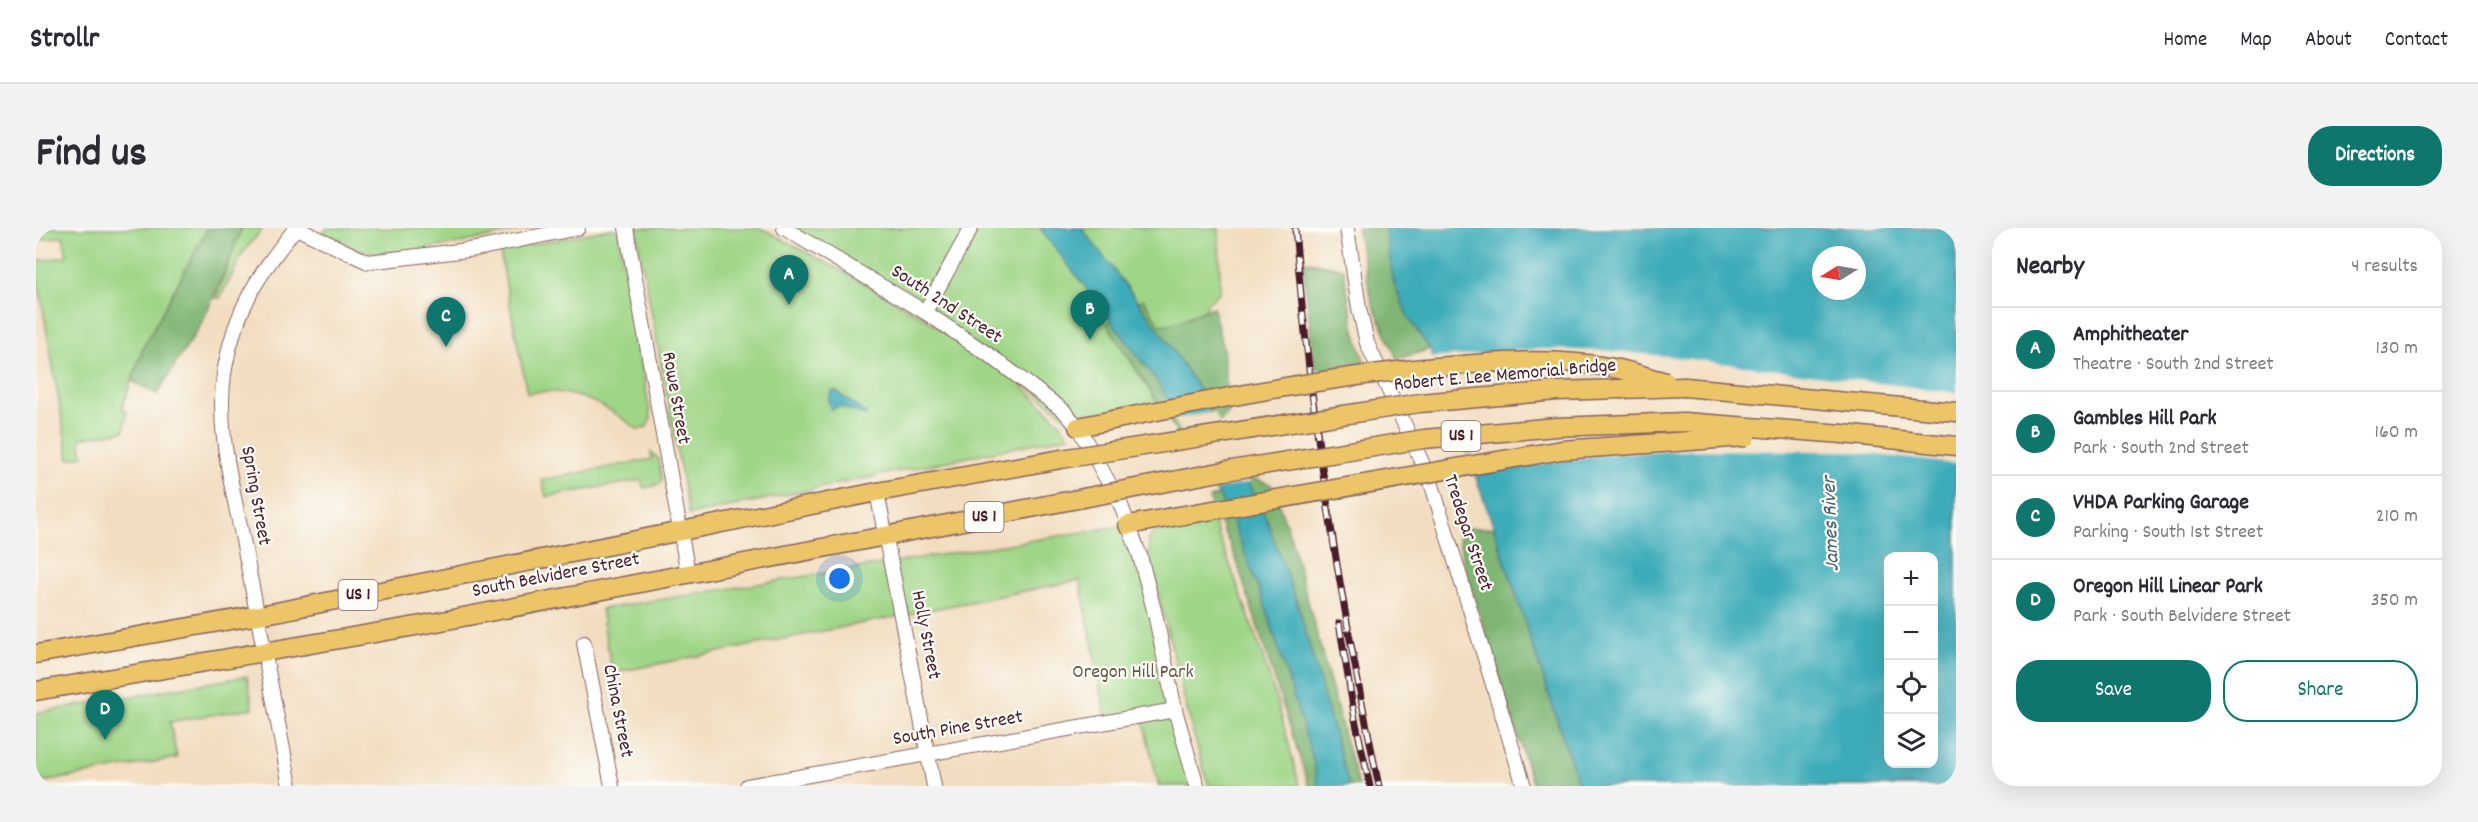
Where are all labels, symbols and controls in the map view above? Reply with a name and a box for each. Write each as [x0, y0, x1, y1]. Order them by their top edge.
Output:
text: Strollr [30, 21, 99, 61]
text: Home [2163, 26, 2207, 56]
text: Map [2240, 26, 2272, 56]
text: About [2305, 26, 2352, 56]
text: Contact [2385, 26, 2448, 56]
text: Find us [36, 126, 147, 186]
button: Directions [2308, 126, 2442, 186]
north arrow [1812, 246, 1866, 300]
text: Nearby [2016, 249, 2084, 286]
text: 4 results [2351, 253, 2418, 281]
pin: A [770, 256, 808, 305]
street label: South 2nd Street [885, 258, 1007, 352]
pin: B [1070, 291, 1110, 340]
pin: C [426, 298, 466, 347]
text: Amphitheater [2073, 320, 2189, 351]
text: A [2030, 335, 2041, 363]
text: 130 m [2376, 335, 2418, 363]
street label: Rowe Street [653, 350, 697, 446]
text: Theatre · South 2nd Street [2073, 351, 2274, 379]
street label: Robert E. Lee Memorial Bridge [1393, 352, 1618, 400]
text: Gambles Hill Park [2073, 404, 2217, 435]
text: B [2031, 419, 2040, 447]
text: 160 m [2375, 419, 2418, 447]
road number: US 1 [1442, 421, 1480, 451]
text: Park · South 2nd Street [2073, 435, 2249, 463]
street label: Spring Street [233, 444, 277, 548]
street label: Tredegar Street [1435, 471, 1499, 595]
water label: James River [1815, 474, 1849, 572]
text: VHDA Parking Garage [2073, 488, 2249, 519]
road number: US 1 [964, 502, 1004, 532]
text: C [2031, 503, 2040, 531]
text: 210 m [2376, 503, 2418, 531]
text: Parking · South 1st Street [2073, 519, 2263, 547]
street label: South Belvidere Street [470, 546, 642, 606]
map controls [1884, 552, 1938, 768]
button: + [1884, 552, 1938, 606]
your location [825, 564, 854, 593]
text: Oregon Hill Linear Park [2073, 572, 2263, 603]
road number: US 1 [338, 580, 378, 610]
text: D [2030, 587, 2041, 615]
text: 350 m [2371, 587, 2418, 615]
street label: Holly Street [903, 588, 947, 682]
text: Park · South Belvidere Street [2073, 603, 2291, 631]
button: − [1884, 606, 1938, 660]
park label: Oregon Hill Park [1072, 659, 1194, 687]
button: locate [1884, 660, 1938, 714]
button: Save [2016, 660, 2211, 722]
button: Share [2223, 660, 2418, 722]
street label: China Street [594, 662, 640, 760]
pin: D [86, 690, 124, 740]
street label: South Pine Street [891, 704, 1025, 754]
button: layers [1884, 714, 1938, 768]

